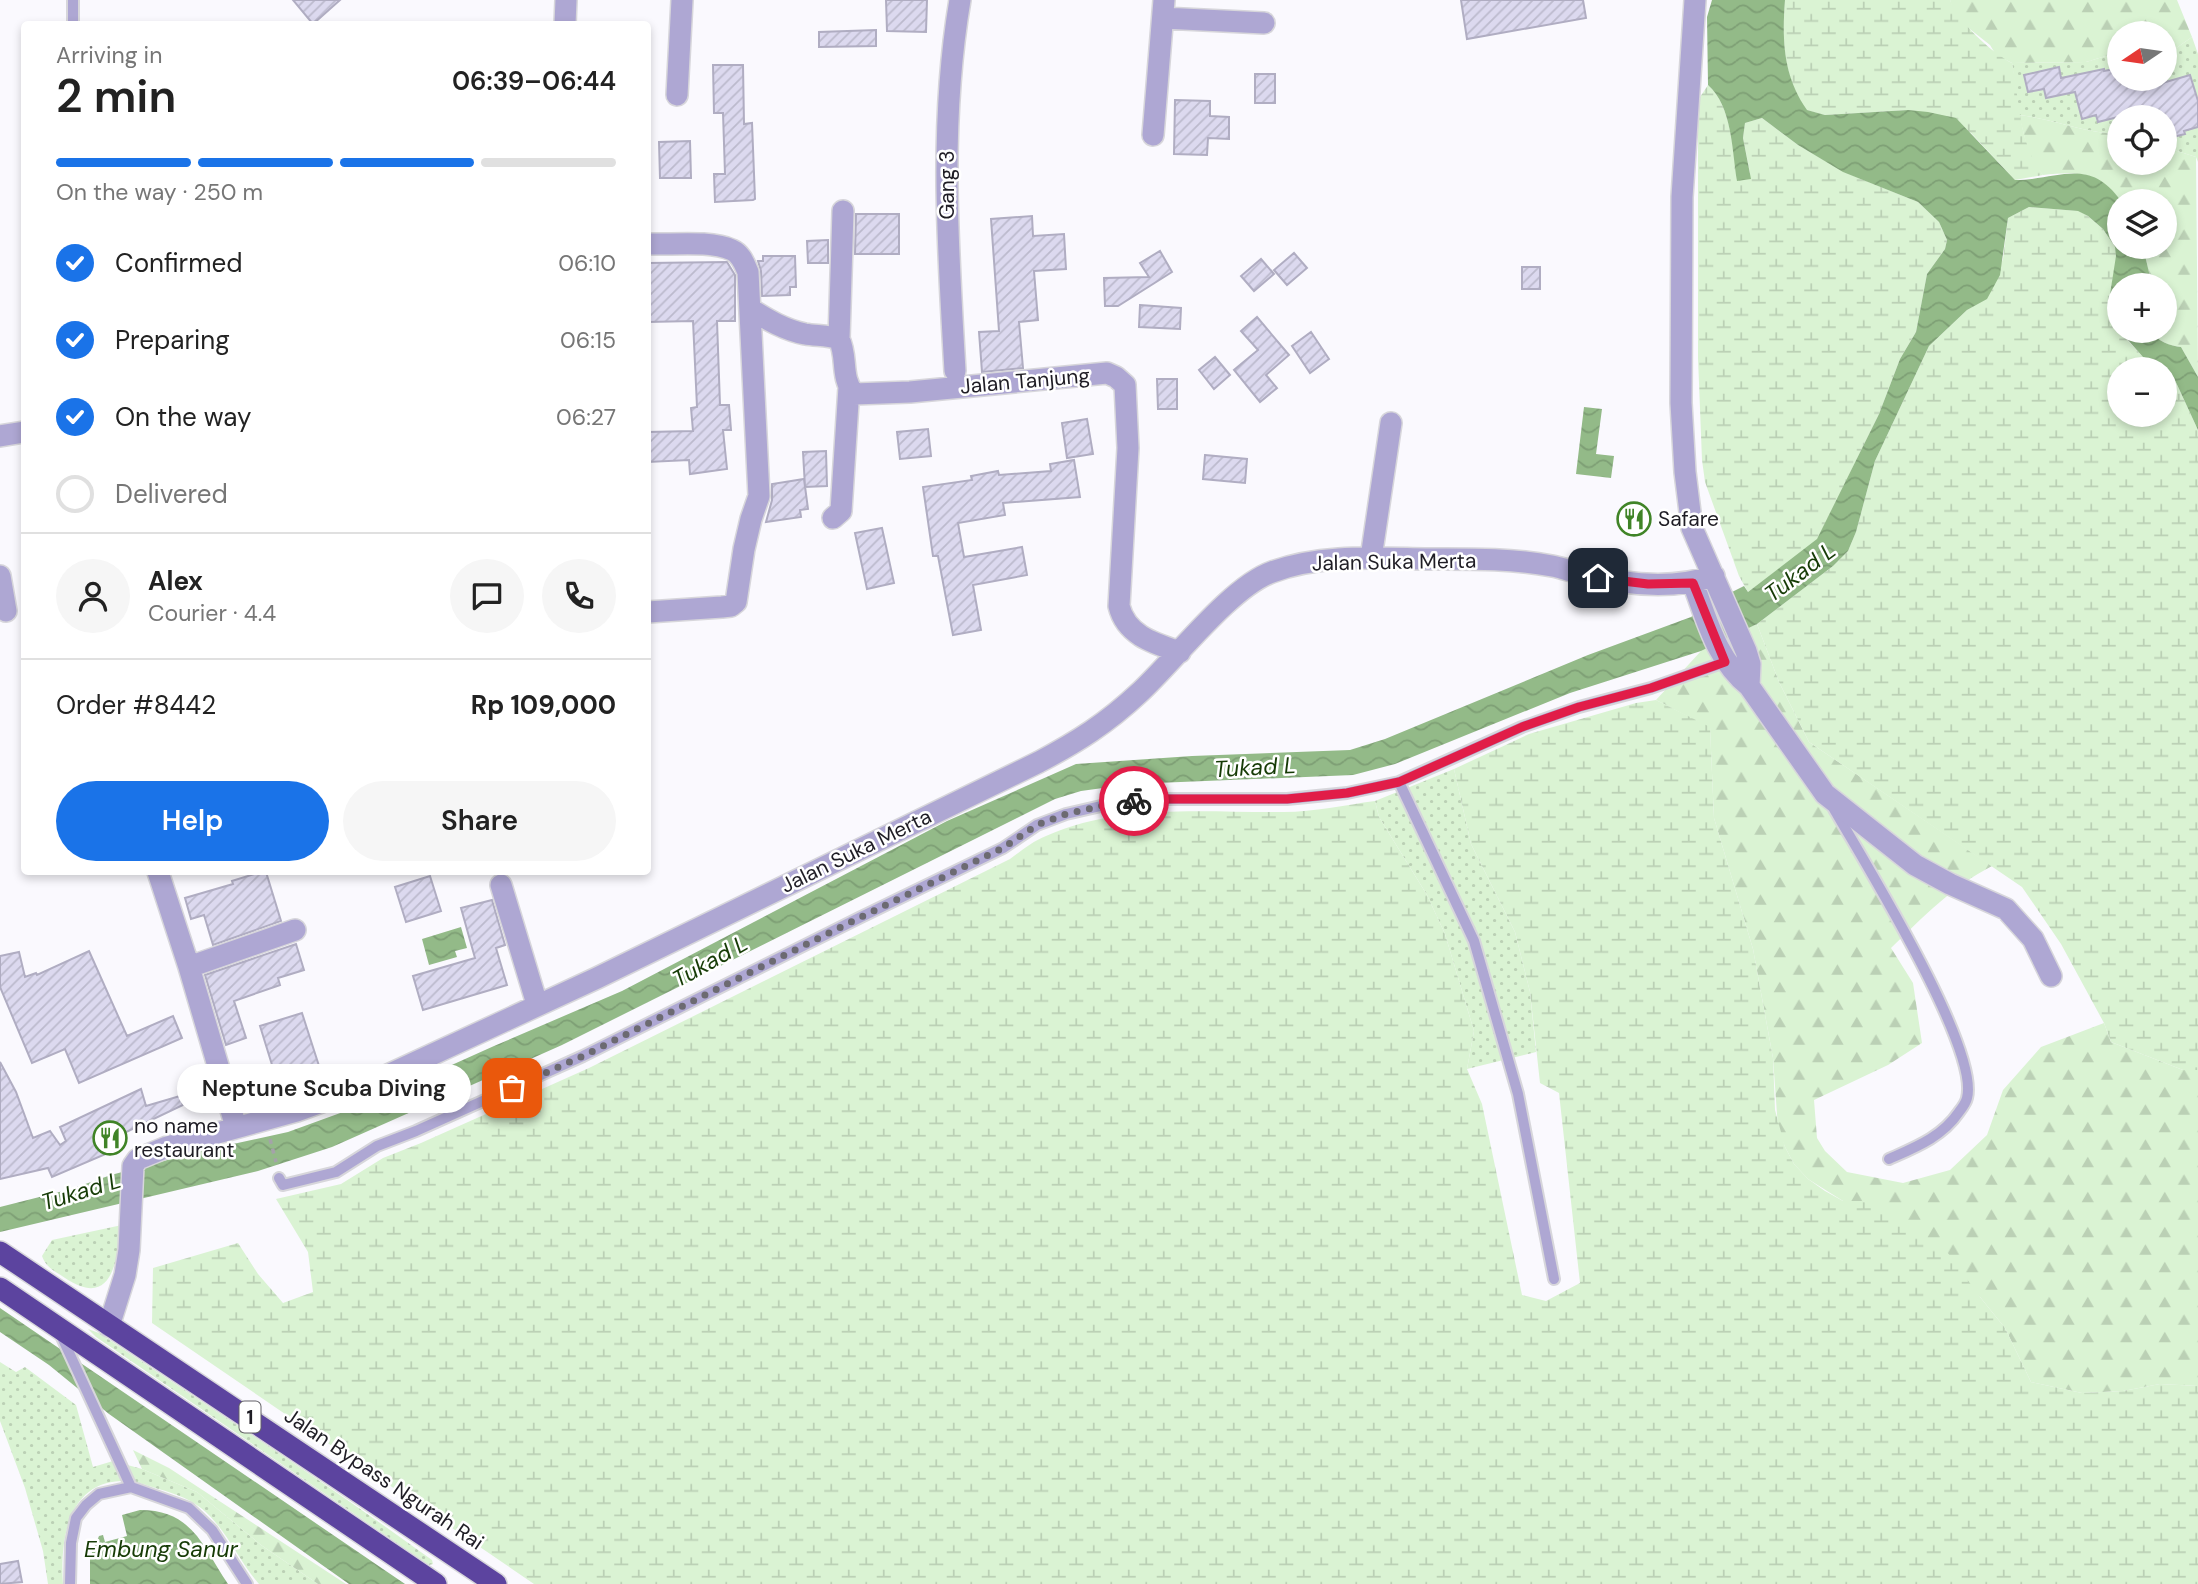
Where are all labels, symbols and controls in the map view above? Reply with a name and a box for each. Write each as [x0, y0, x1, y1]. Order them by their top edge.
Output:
north arrow [2107, 21, 2177, 91]
map controls [2107, 21, 2177, 427]
text: Arriving in [56, 40, 162, 70]
text: 06:39–06:44 [452, 64, 616, 98]
text: 2 min [56, 66, 176, 126]
button: locate [2107, 105, 2177, 175]
street label: Gang 3 [933, 150, 961, 220]
text: On the way · 250 m [56, 177, 263, 207]
button: layers [2107, 189, 2177, 259]
icon: check [56, 244, 94, 282]
text: Confirmed [115, 246, 242, 280]
text: 06:10 [558, 248, 616, 278]
button: + [2107, 273, 2177, 343]
icon: check [56, 321, 94, 359]
text: Preparing [115, 323, 230, 357]
text: 06:15 [560, 325, 616, 355]
button: − [2107, 357, 2177, 427]
street label: Jalan Tanjung [959, 361, 1091, 401]
icon: check [56, 398, 94, 436]
text: On the way [115, 400, 251, 434]
text: 06:27 [556, 402, 616, 432]
text: Delivered [115, 477, 228, 511]
restaurant icon: Safare [1615, 500, 1653, 538]
place label: Safare [1658, 505, 1719, 533]
water label: Tukad L [1758, 535, 1842, 609]
street label: Jalan Suka Merta [1312, 547, 1476, 577]
pin [1568, 548, 1628, 608]
button: person [56, 559, 130, 633]
button: chat [450, 559, 524, 633]
button: phone [542, 559, 616, 633]
icon: home [1579, 559, 1617, 597]
text: Alex [148, 564, 203, 598]
text: Courier · 4.4 [148, 598, 276, 628]
text: Order #8442 [56, 688, 216, 722]
text: Rp 109,000 [471, 688, 616, 722]
water label: Tukad L [1213, 750, 1297, 784]
courier [1099, 766, 1169, 836]
button: Help [56, 781, 329, 861]
button: Share [343, 781, 616, 861]
icon: bike [1115, 782, 1153, 820]
street label: Jalan Suka Merta [776, 802, 936, 900]
water label: Tukad L [667, 928, 753, 994]
pin [482, 1058, 542, 1118]
callout: Neptune Scuba Diving [176, 1064, 470, 1112]
icon: bag [493, 1069, 531, 1107]
text: Neptune Scuba Diving [202, 1073, 446, 1103]
place label: no name restaurant [134, 1112, 235, 1164]
restaurant icon: no name restaurant [91, 1119, 129, 1157]
water label: Tukad L [37, 1165, 125, 1217]
road number: 1 [240, 1401, 260, 1432]
street label: Jalan Bypass Ngurah Rai [279, 1402, 489, 1556]
water label: Embung Sanur [84, 1534, 239, 1564]

